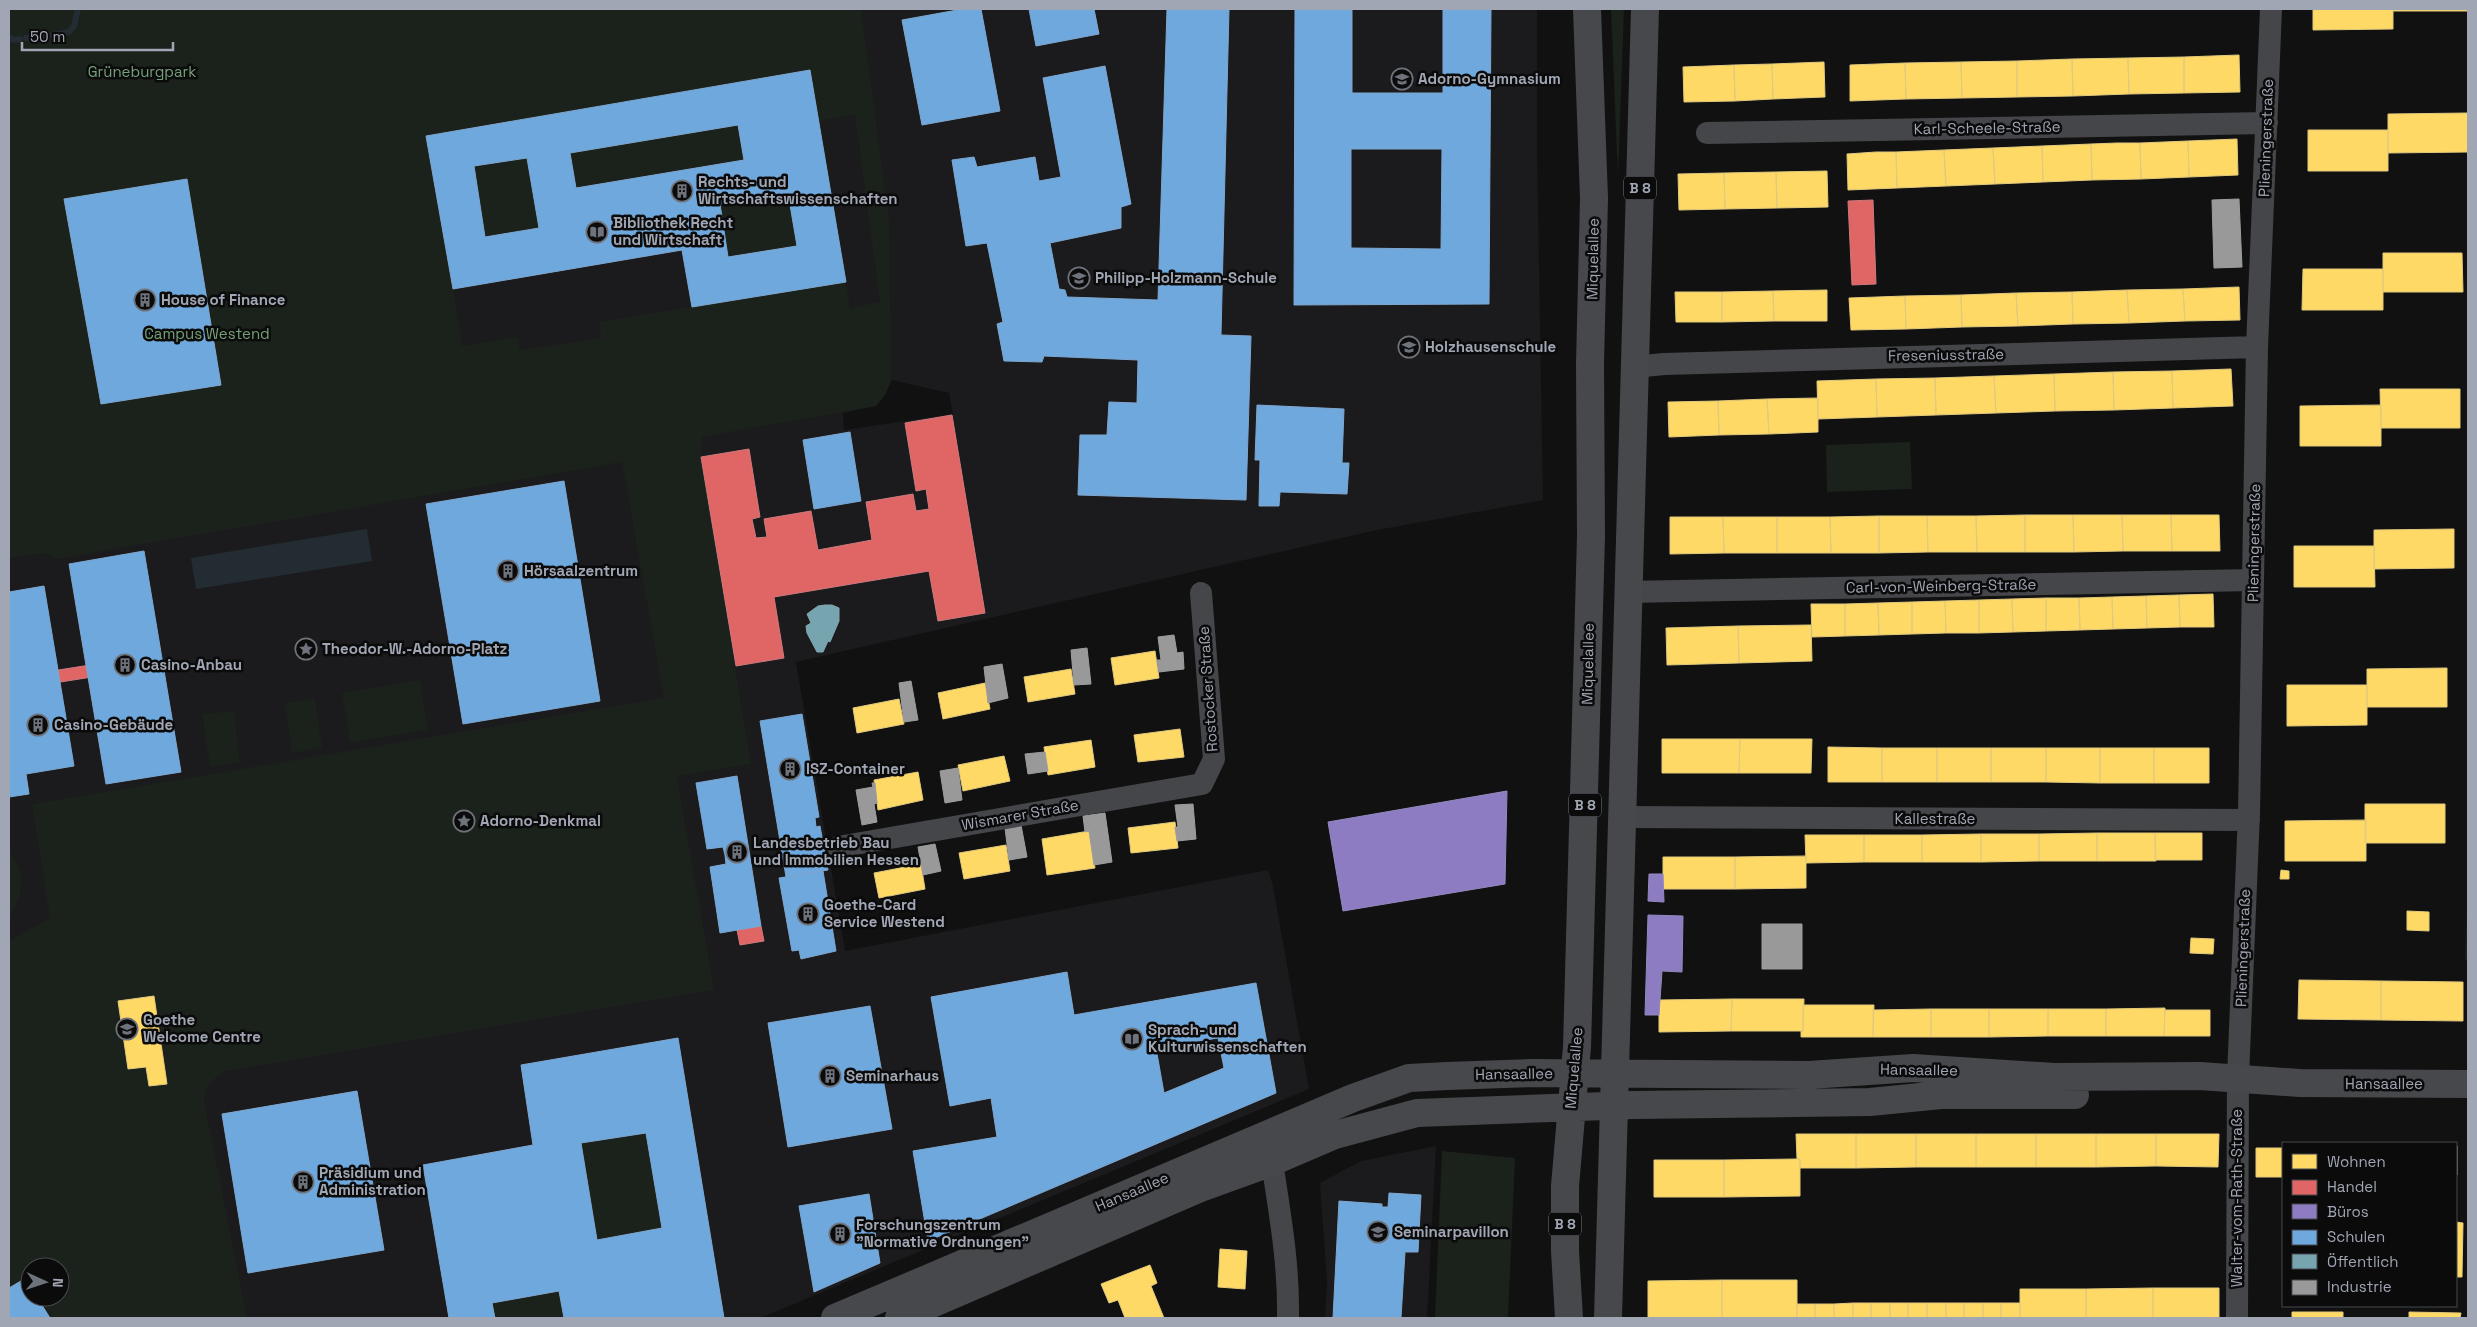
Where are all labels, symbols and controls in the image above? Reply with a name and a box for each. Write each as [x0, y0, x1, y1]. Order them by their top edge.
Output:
scale bar [22, 20, 174, 52]
text: 50 m [30, 27, 65, 46]
park label: Grüneburgpark [88, 62, 196, 81]
school or university icon: Adorno-Gymnasium [1390, 67, 1414, 91]
place label: Adorno-Gymnasium [1418, 69, 1561, 88]
street label: Plieningerstraße [2254, 78, 2277, 197]
street label: Karl-Scheele-Straße [1913, 117, 2061, 138]
place label: Rechts- und Wirtschaftswissenschaften [698, 172, 898, 208]
road number: B 8 [1624, 177, 1656, 200]
building icon: Rechts- und Wirtschaftswissenschaften [670, 179, 694, 203]
place label: Bibliothek Recht und Wirtschaft [613, 213, 733, 249]
street label: Miquelallee [1582, 218, 1603, 300]
library icon: Bibliothek Recht und Wirtschaft [585, 220, 609, 244]
school or university icon: Philipp-Holzmann-Schule [1067, 266, 1091, 290]
place label: Philipp-Holzmann-Schule [1095, 268, 1277, 287]
building icon: House of Finance [133, 288, 157, 312]
place label: House of Finance [161, 290, 286, 309]
park label: Campus Westend [144, 324, 270, 343]
school or university icon: Holzhausenschule [1397, 335, 1421, 359]
place label: Holzhausenschule [1425, 337, 1556, 356]
street label: Freseniusstraße [1888, 344, 2004, 365]
street label: Plieningerstraße [2243, 484, 2264, 602]
building icon: Hörsaalzentrum [496, 559, 520, 583]
place label: Hörsaalzentrum [524, 561, 638, 580]
street label: Carl-von-Weinberg-Straße [1846, 574, 2036, 597]
street label: Miquelallee [1577, 623, 1598, 705]
street label: Rostocker Straße [1194, 626, 1221, 752]
place icon: Theodor-W.-Adorno-Platz [294, 637, 318, 661]
place label: Theodor-W.-Adorno-Platz [322, 639, 508, 658]
building icon: Casino-Anbau [113, 653, 137, 677]
place label: Casino-Anbau [141, 655, 242, 674]
building icon: Casino-Gebäude [26, 713, 50, 737]
place label: Casino-Gebäude [54, 715, 173, 734]
building icon: ISZ-Container [778, 757, 802, 781]
place label: ISZ-Container [806, 759, 905, 778]
road number: B 8 [1569, 794, 1601, 816]
street label: Wismarer Straße [960, 795, 1080, 834]
place icon: Adorno-Denkmal [452, 809, 476, 833]
street label: Kallestraße [1895, 809, 1976, 828]
place label: Adorno-Denkmal [480, 811, 601, 830]
place label: Landesbetrieb Bau und Immobilien Hessen [753, 833, 919, 869]
building icon: Landesbetrieb Bau und Immobilien Hessen [725, 840, 749, 864]
street label: Plieningerstraße [2231, 888, 2254, 1007]
place label: Goethe-Card Service Westend [824, 895, 945, 931]
building icon: Goethe-Card Service Westend [796, 902, 820, 926]
place label: Goethe Welcome Centre [143, 1010, 261, 1046]
school or university icon: Goethe Welcome Centre [115, 1017, 139, 1041]
place label: Sprach- und Kulturwissenschaften [1148, 1020, 1307, 1056]
street label: Miquelallee [1560, 1026, 1587, 1110]
library icon: Sprach- und Kulturwissenschaften [1120, 1027, 1144, 1051]
street label: Hansaallee [1880, 1059, 1958, 1080]
street label: Hansaallee [1475, 1063, 1553, 1084]
building icon: Seminarhaus [818, 1064, 842, 1088]
place label: Seminarhaus [846, 1066, 939, 1085]
street label: Hansaallee [2345, 1074, 2423, 1093]
street label: Walter-vom-Rath-Straße [2227, 1109, 2246, 1287]
legend [2282, 1142, 2457, 1307]
text: Wohnen [2327, 1152, 2386, 1171]
place label: Präsidium und Administration [319, 1163, 426, 1199]
street label: Hansaallee [1092, 1168, 1171, 1215]
building icon: Präsidium und Administration [291, 1170, 315, 1194]
text: Handel [2327, 1177, 2377, 1196]
text: Büros [2327, 1202, 2369, 1221]
road number: B 8 [1549, 1212, 1581, 1236]
place label: Forschungszentrum "Normative Ordnungen" [856, 1215, 1029, 1251]
school or university icon: Seminarpavillon [1366, 1220, 1390, 1244]
building icon: Forschungszentrum "Normative Ordnungen" [828, 1222, 852, 1246]
place label: Seminarpavillon [1394, 1222, 1509, 1241]
text: Schulen [2327, 1227, 2385, 1246]
text: Öffentlich [2327, 1252, 2398, 1271]
north arrow [20, 1257, 70, 1307]
text: Industrie [2327, 1277, 2392, 1296]
text: N [49, 1278, 67, 1288]

